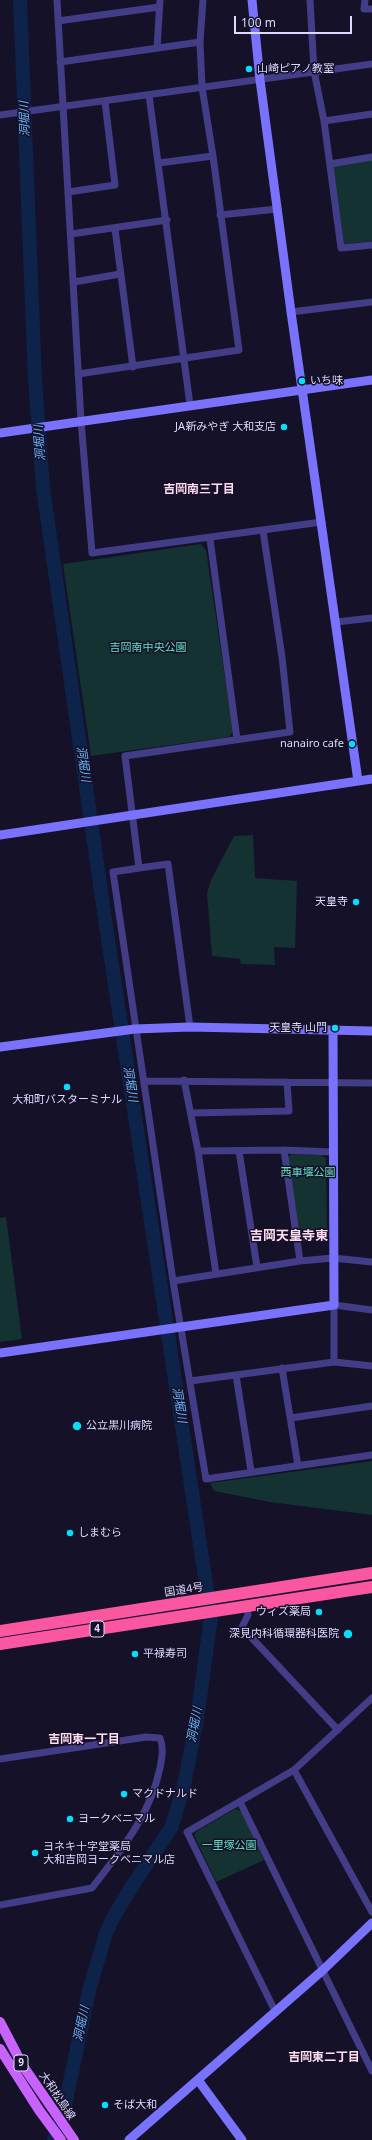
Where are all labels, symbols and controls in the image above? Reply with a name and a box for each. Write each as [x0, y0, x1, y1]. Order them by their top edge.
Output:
scale bar [236, 8, 354, 34]
text: 100 m [241, 14, 276, 31]
place label: 山崎ピアノ教室 [257, 62, 334, 76]
marker: 山崎ピアノ教室 [244, 64, 254, 74]
water label: 洞堀川 [17, 101, 33, 137]
place label: いち味 [310, 374, 343, 388]
marker: いち味 [297, 376, 307, 386]
place label: JA新みやぎ 大和支店 [175, 420, 276, 434]
marker: JA新みやぎ 大和支店 [279, 422, 289, 432]
water label: 洞堀川 [32, 425, 48, 461]
district label: 吉岡南三丁目 [163, 483, 235, 497]
park label: 吉岡南中央公園 [110, 641, 186, 655]
place label: nanairo cafe [280, 737, 344, 751]
marker: nanairo cafe [347, 739, 357, 749]
water label: 洞堀川 [73, 745, 93, 783]
place label: 天皇寺 [315, 895, 348, 909]
marker: 天皇寺 [351, 897, 361, 907]
place label: 天皇寺 山門 [269, 1021, 327, 1035]
marker: 天皇寺 山門 [330, 1023, 340, 1033]
water label: 洞堀川 [120, 1065, 140, 1103]
marker: 大和町バスターミナル [62, 1082, 72, 1092]
place label: 大和町バスターミナル [12, 1093, 122, 1107]
park label: 西車堰公園 [281, 1166, 335, 1180]
district label: 吉岡天皇寺東 [250, 1228, 328, 1244]
water label: 洞堀川 [169, 1386, 189, 1424]
place label: 公立黒川病院 [86, 1419, 152, 1433]
marker: 公立黒川病院 [71, 1420, 83, 1432]
place label: しまむら [78, 1526, 122, 1540]
marker: しまむら [65, 1528, 75, 1538]
street label: 国道4号 [164, 1580, 204, 1600]
place label: ウィズ薬局 [256, 1605, 311, 1619]
marker: ウィズ薬局 [314, 1607, 324, 1617]
road number: 4 [90, 1621, 104, 1637]
place label: 深見内科循環器科医院 [229, 1627, 339, 1641]
marker: 深見内科循環器科医院 [342, 1628, 354, 1640]
place label: 平禄寿司 [143, 1647, 187, 1661]
marker: 平禄寿司 [130, 1649, 140, 1659]
water label: 洞堀川 [184, 1706, 206, 1744]
district label: 吉岡東一丁目 [48, 1733, 120, 1747]
place label: マクドナルド [132, 1787, 198, 1801]
marker: マクドナルド [119, 1789, 129, 1799]
place label: ヨークベニマル [78, 1812, 155, 1826]
marker: ヨークベニマル [65, 1814, 75, 1824]
park label: 一里塚公園 [202, 1839, 256, 1853]
place label: ヨネキ十字堂薬局 大和吉岡ヨークベニマル店 [43, 1840, 175, 1866]
marker: ヨネキ十字堂薬局 大和吉岡ヨークベニマル店 [30, 1848, 40, 1858]
water label: 洞堀川 [71, 2005, 93, 2043]
district label: 吉岡東二丁目 [288, 2051, 360, 2065]
road number: 9 [14, 2055, 28, 2071]
street label: 大和松島線 [36, 2070, 78, 2122]
place label: そば大和 [113, 2098, 157, 2112]
marker: そば大和 [100, 2100, 110, 2110]

